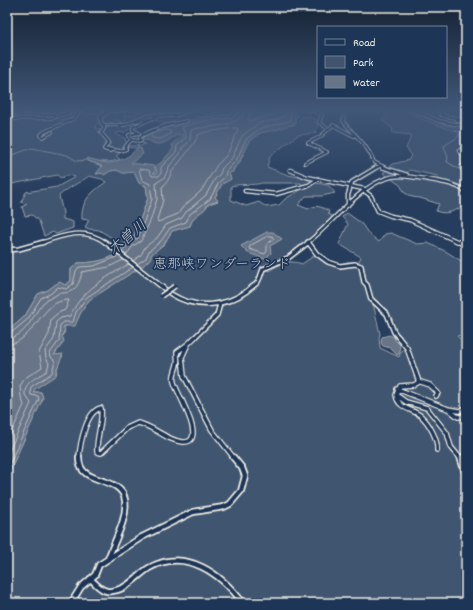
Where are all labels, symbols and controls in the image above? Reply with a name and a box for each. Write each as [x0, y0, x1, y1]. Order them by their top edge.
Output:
legend [317, 26, 447, 98]
text: Road [353, 35, 375, 52]
text: Park [353, 55, 374, 72]
text: Water [353, 75, 380, 92]
water label: 木曽川 [104, 215, 153, 262]
park label: 恵那峡ワンダーランド [153, 255, 291, 275]

